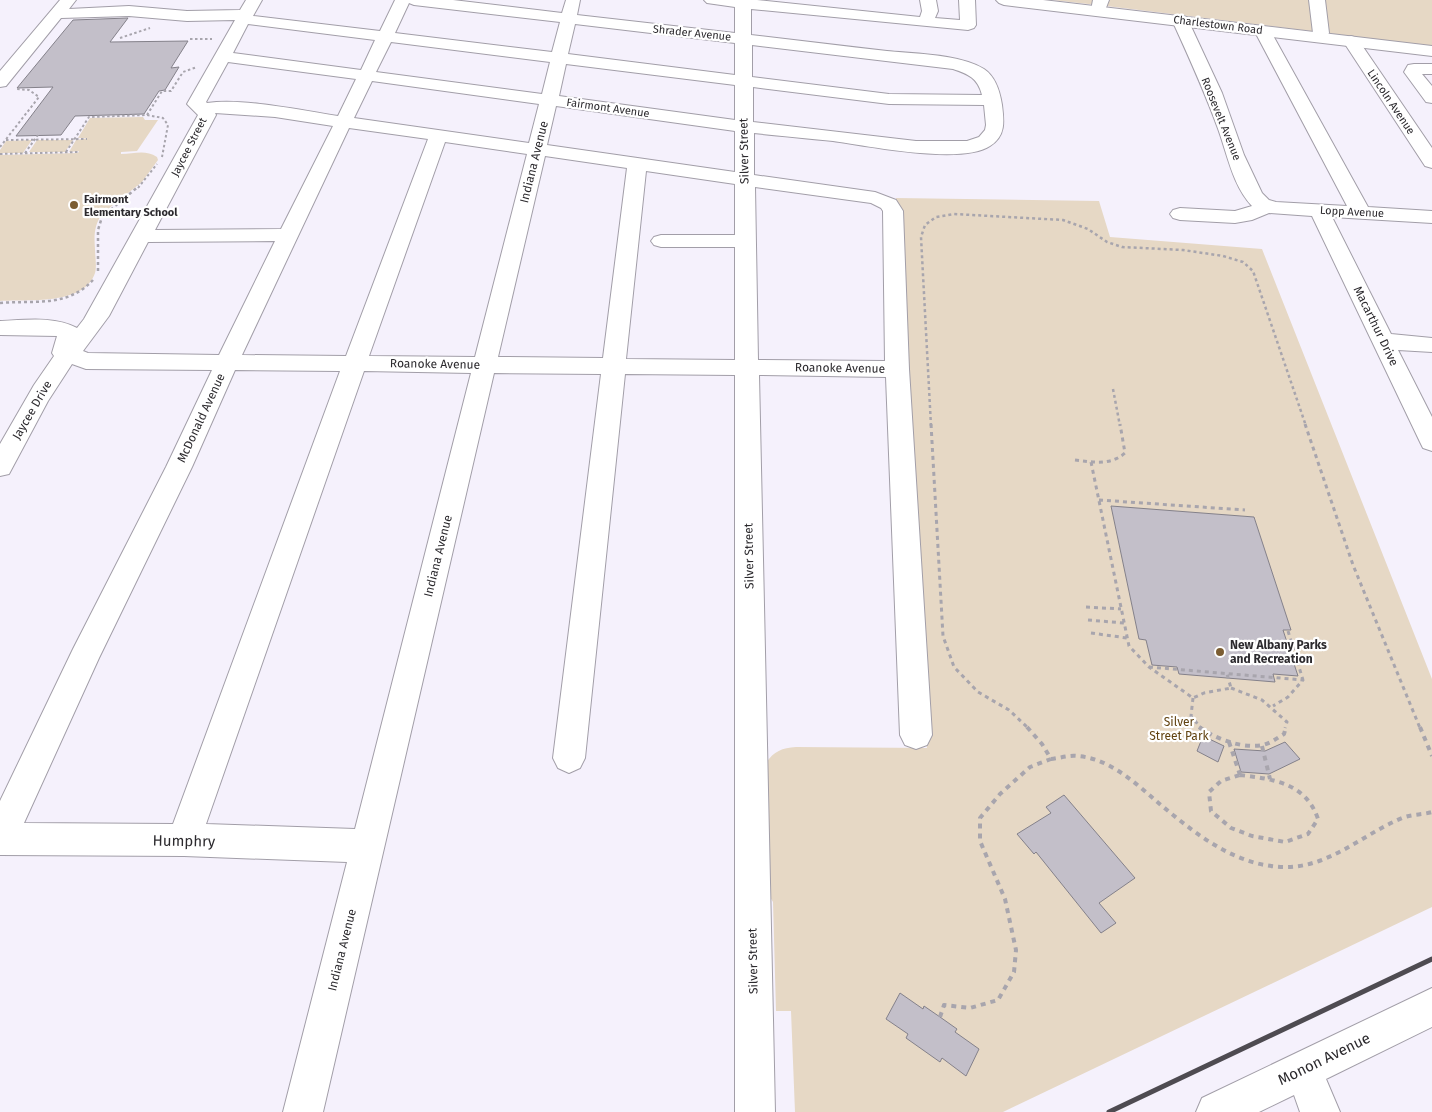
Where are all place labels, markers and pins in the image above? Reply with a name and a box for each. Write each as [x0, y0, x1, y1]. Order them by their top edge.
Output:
place label: Fairmont Elementary School [84, 193, 178, 219]
marker: Fairmont Elementary School [68, 199, 80, 211]
place label: New Albany Parks and Recreation [1230, 638, 1327, 666]
marker: New Albany Parks and Recreation [1214, 646, 1226, 658]

